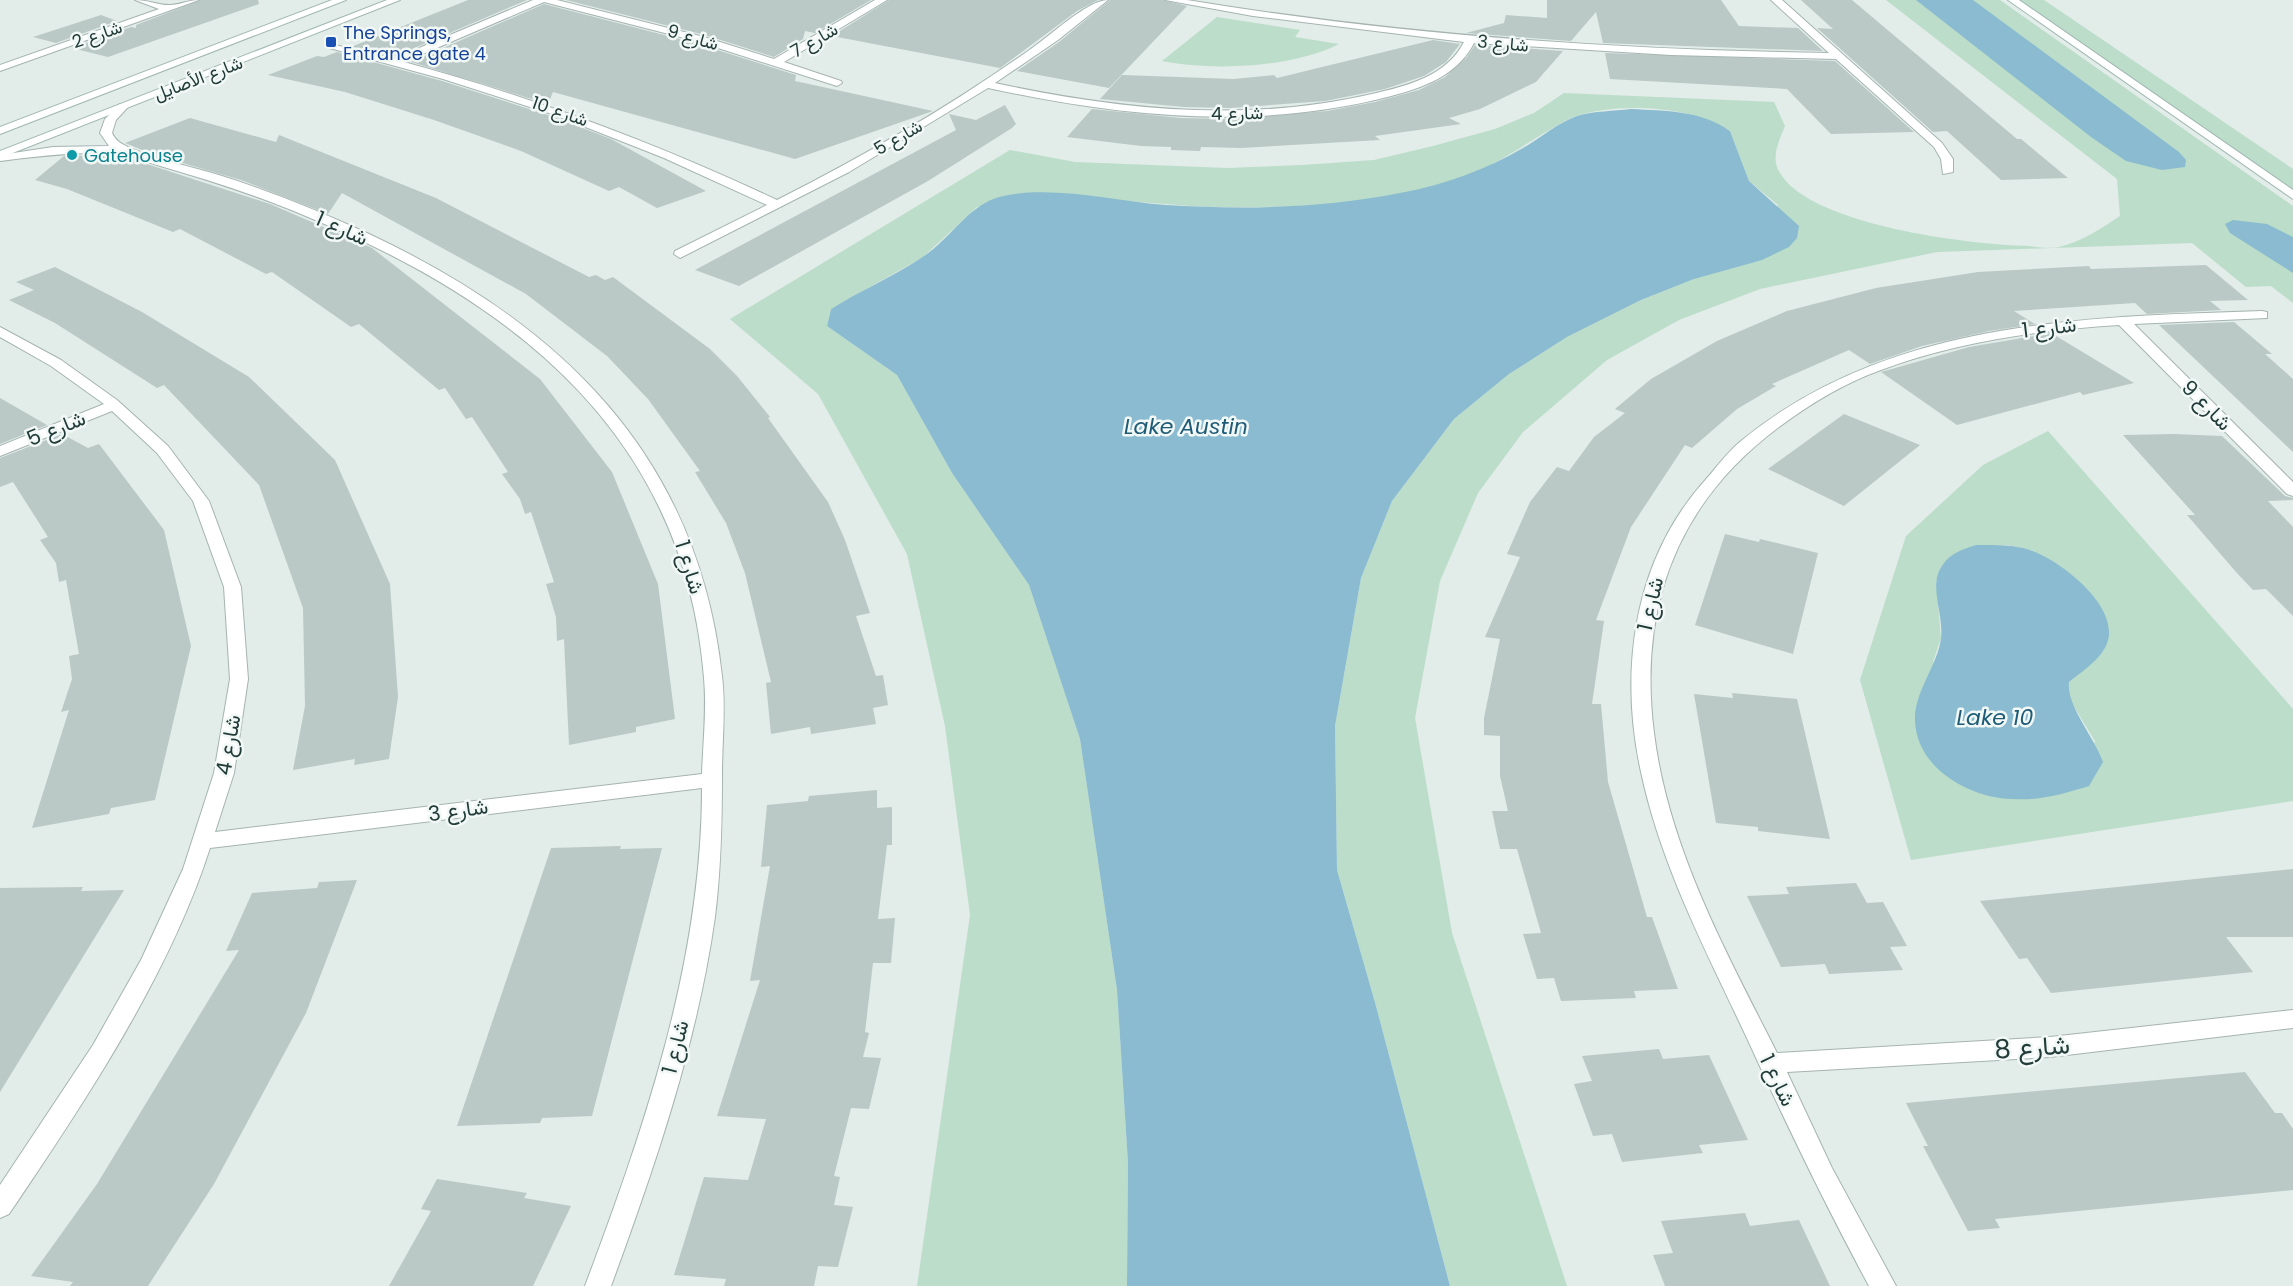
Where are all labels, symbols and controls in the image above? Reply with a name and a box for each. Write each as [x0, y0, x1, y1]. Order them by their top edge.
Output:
street label: شارع 2 [69, 14, 125, 54]
street label: شارع 7 [786, 16, 842, 64]
street label: شارع 9 [664, 18, 722, 56]
place label: The Springs, Entrance gate 4 [343, 20, 486, 66]
street label: شارع 3 [1476, 28, 1530, 58]
marker: The Springs, Entrance gate 4 [324, 35, 338, 49]
street label: شارع الأصايل [150, 50, 246, 106]
street label: شارع 10 [528, 90, 592, 132]
street label: شارع 4 [1211, 100, 1263, 126]
street label: شارع 5 [869, 113, 927, 161]
place label: Gatehouse [84, 143, 183, 168]
marker: Gatehouse [65, 148, 79, 162]
street label: شارع 1 [311, 204, 373, 252]
street label: شارع 1 [2020, 309, 2078, 345]
street label: شارع 9 [2175, 373, 2239, 437]
street label: شارع 5 [22, 403, 90, 453]
water label: Lake Austin [1124, 411, 1248, 442]
street label: شارع 1 [668, 537, 712, 597]
street label: شارع 1 [1630, 574, 1670, 634]
water label: Lake 10 [1957, 702, 2034, 733]
street label: شارع 4 [208, 712, 248, 778]
street label: شارع 3 [426, 791, 490, 829]
street label: شارع 1 [654, 1017, 696, 1077]
street label: شارع 8 [1993, 1026, 2071, 1068]
street label: شارع 1 [1753, 1049, 1803, 1111]

